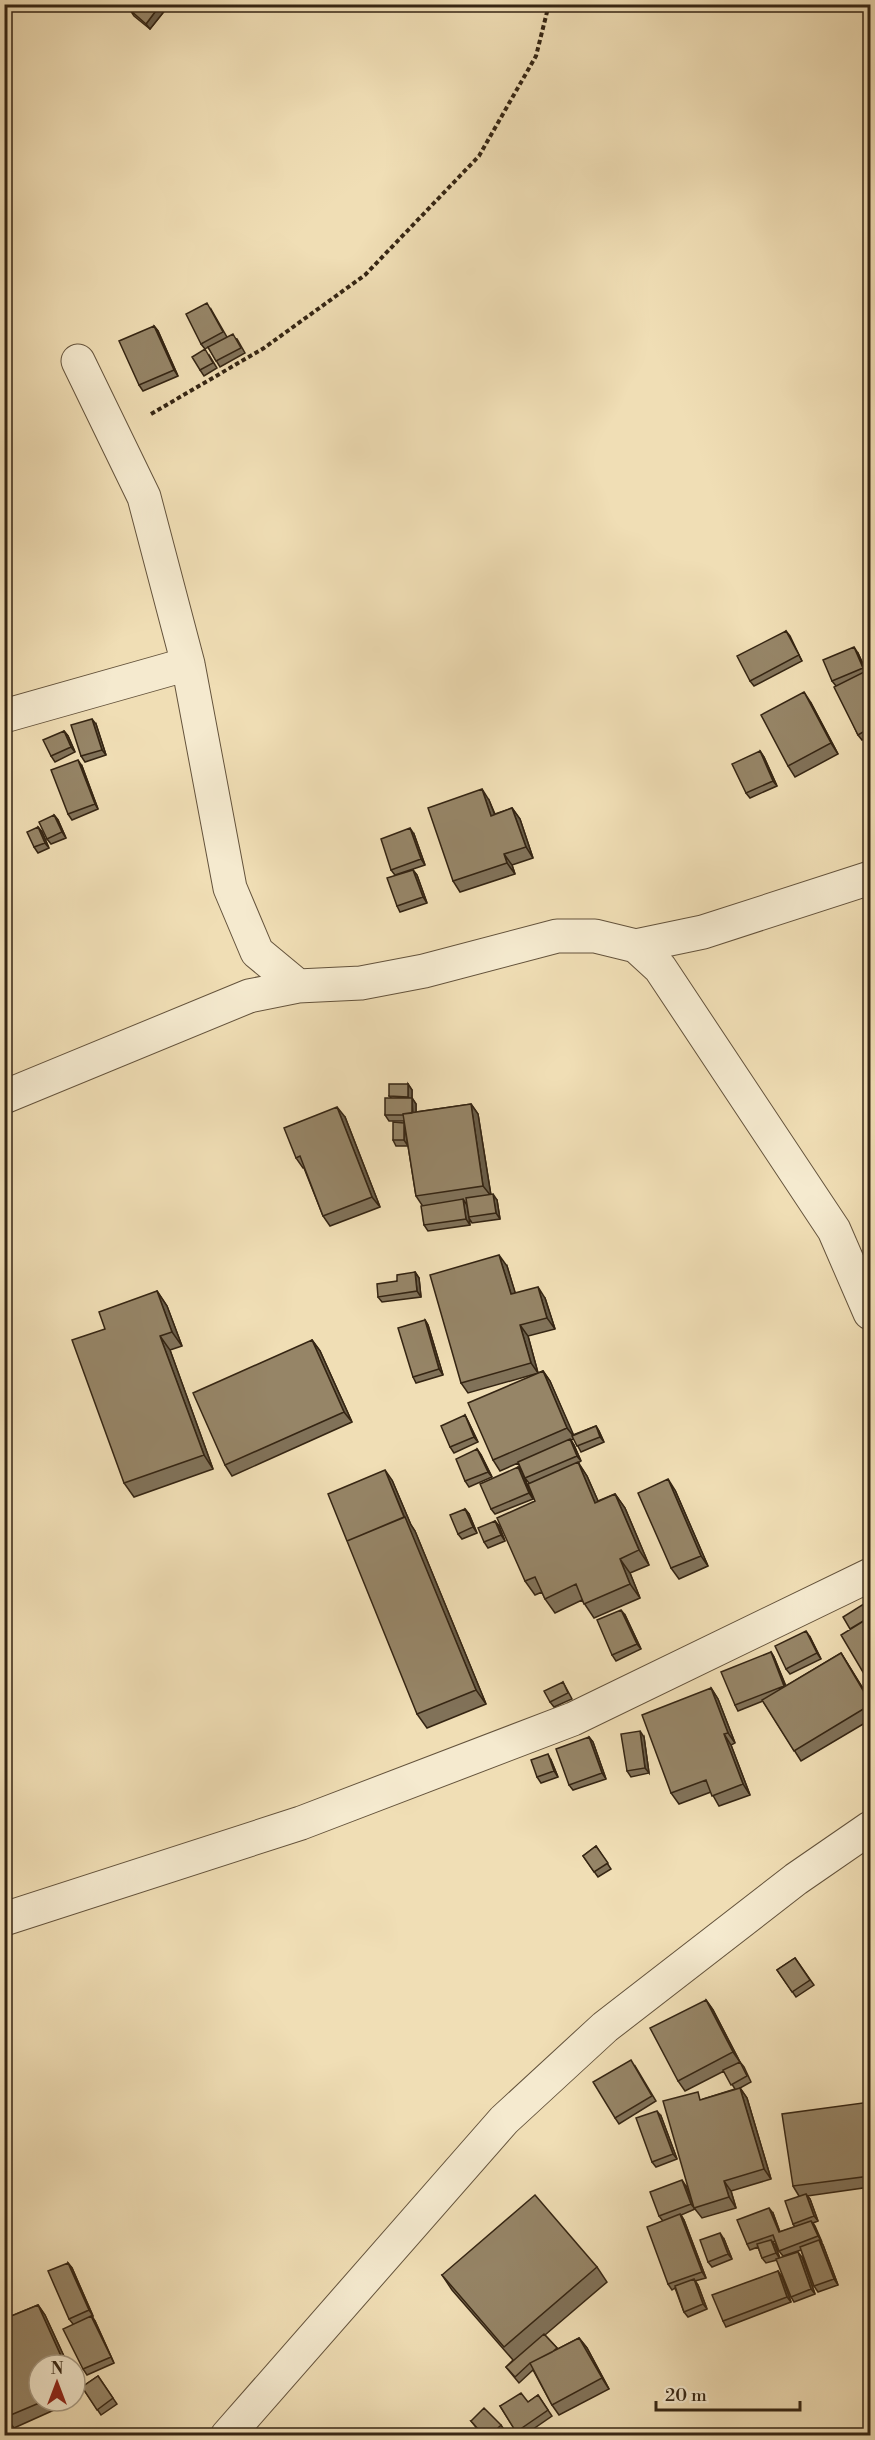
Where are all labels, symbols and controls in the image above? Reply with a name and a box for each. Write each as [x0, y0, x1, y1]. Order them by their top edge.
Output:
north arrow [27, 2353, 87, 2413]
text: N [51, 2359, 64, 2379]
scale bar [656, 2374, 800, 2412]
text: 20 m [665, 2384, 707, 2407]

